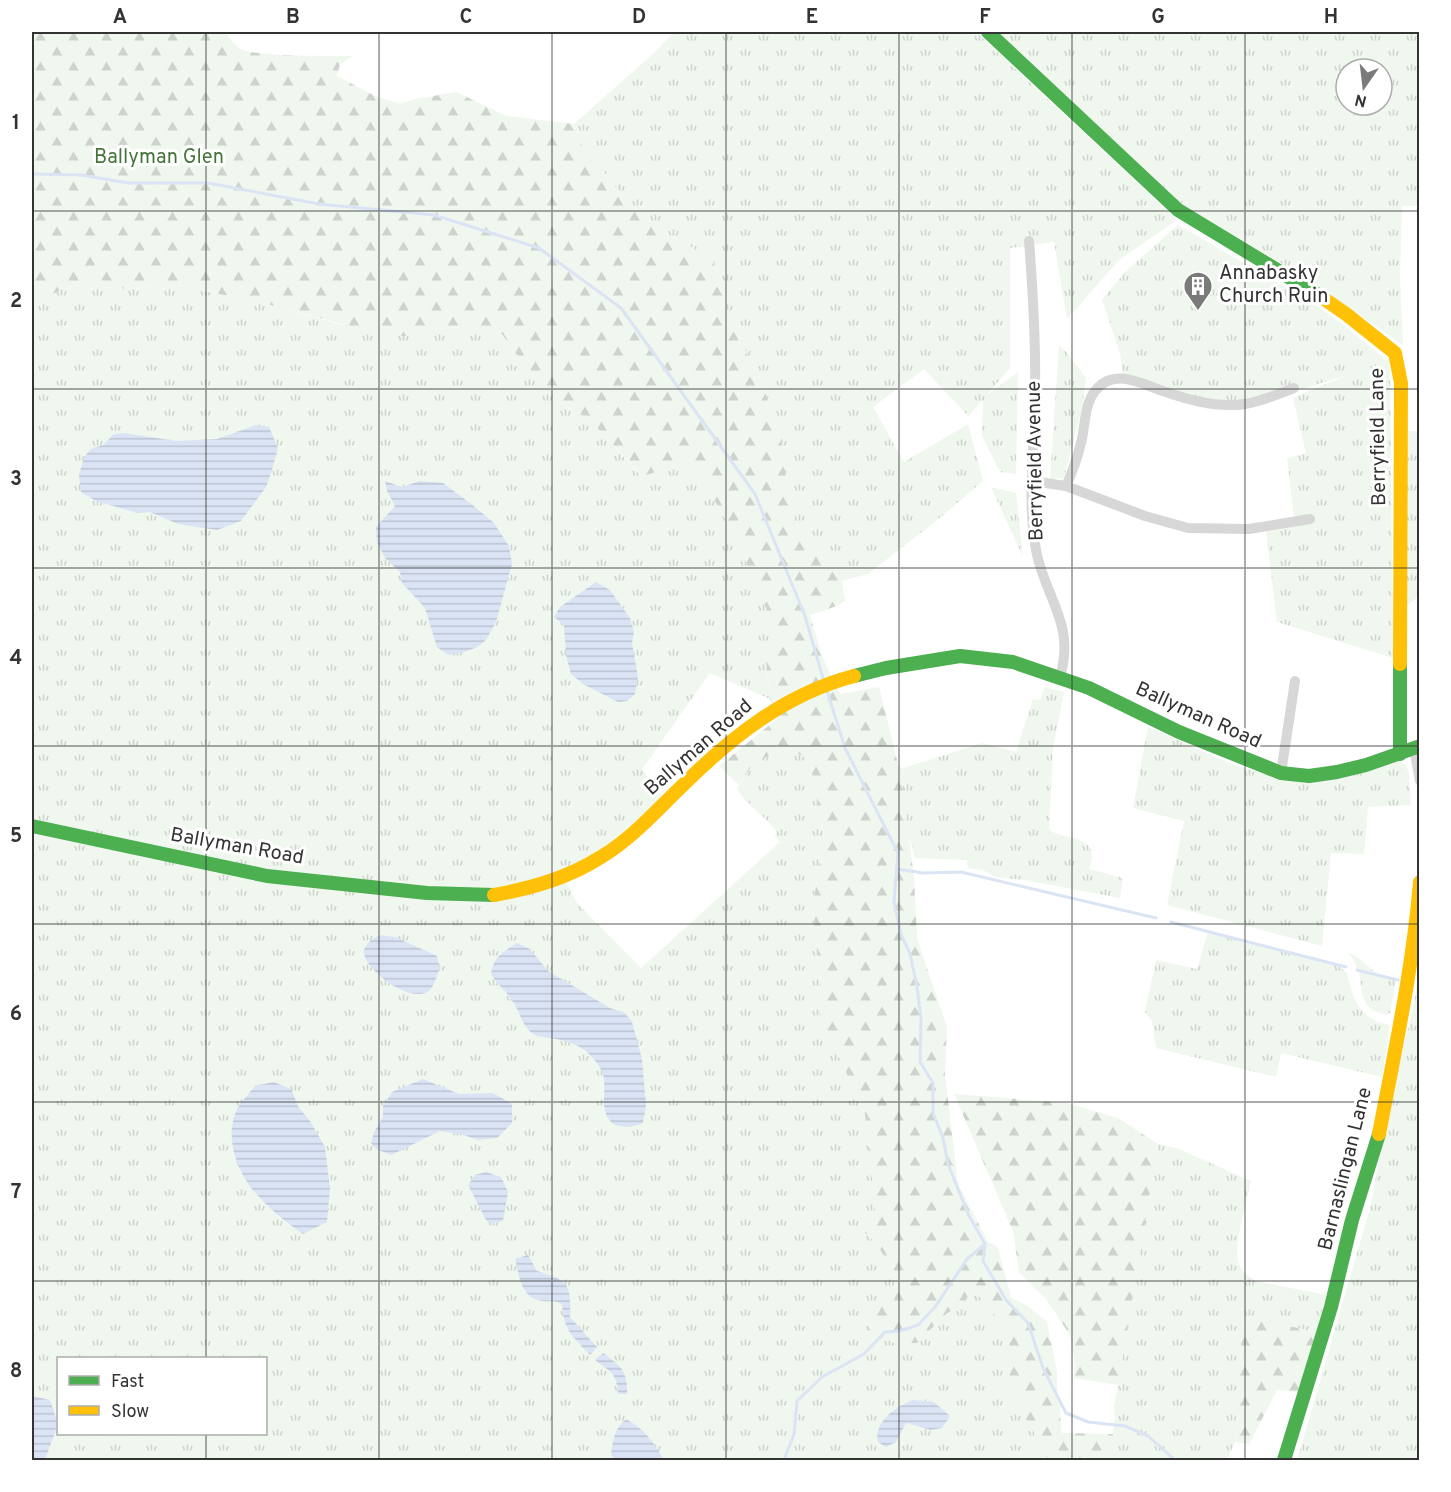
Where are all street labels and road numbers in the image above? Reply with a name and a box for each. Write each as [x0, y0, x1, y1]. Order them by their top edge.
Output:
street label: Berryfield Lane [1365, 368, 1393, 506]
street label: Berryfield Avenue [1022, 381, 1050, 541]
street label: Ballyman Road [1131, 677, 1265, 755]
street label: Ballyman Road [639, 694, 759, 802]
street label: Ballyman Road [168, 822, 306, 872]
street label: Barnaslingan Lane [1313, 1085, 1379, 1253]

